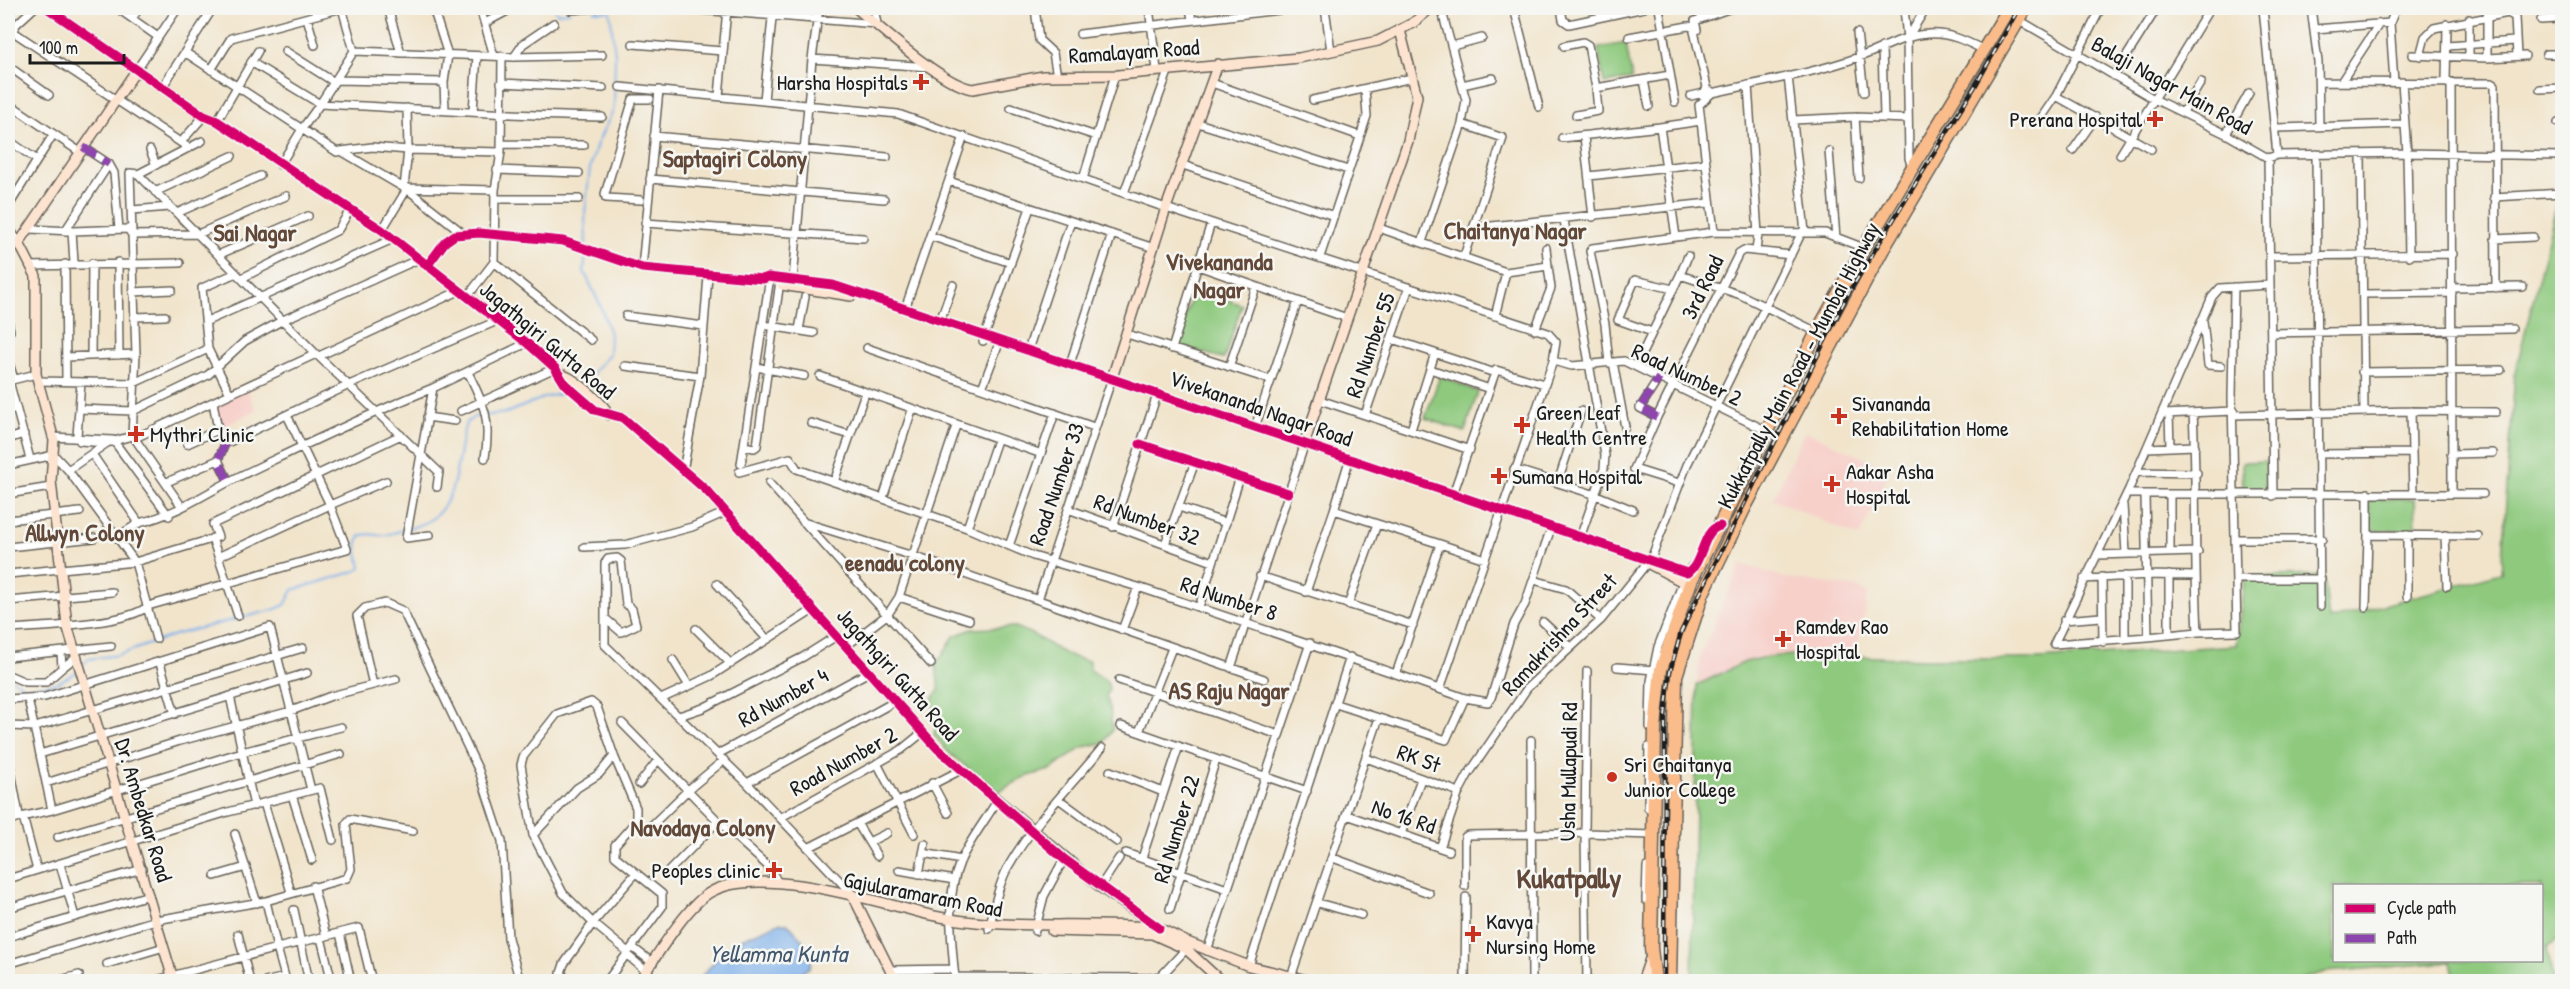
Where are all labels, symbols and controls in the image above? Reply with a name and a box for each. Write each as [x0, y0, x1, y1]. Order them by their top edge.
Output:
scale bar [30, 27, 124, 65]
street label: Balaji Nagar Main Road [2086, 28, 2258, 142]
street label: Ramalayam Road [1068, 31, 1201, 71]
text: 100 m [39, 35, 78, 60]
place label: Harsha Hospitals [777, 67, 908, 97]
marker: Harsha Hospitals [912, 73, 930, 91]
place label: Prerana Hospital [2009, 104, 2142, 134]
marker: Prerana Hospital [2146, 110, 2164, 128]
district label: Saptagiri Colony [663, 142, 807, 175]
district label: Chaitanya Nagar [1443, 214, 1587, 247]
district label: Sai Nagar [214, 216, 297, 249]
street label: Kukkatpally Main Road - Mumbai Highway [1710, 217, 1886, 513]
district label: Vivekananda Nagar [1165, 245, 1273, 306]
street label: 3rd Road [1674, 249, 1731, 324]
street label: Jagathgiri Gutta Road [473, 274, 623, 406]
street label: Rd Number 55 [1338, 289, 1402, 401]
street label: Road Number 2 [1627, 335, 1748, 413]
street label: Vivekananda Nagar Road [1165, 363, 1357, 454]
place label: Sivananda Rehabilitation Home [1852, 388, 2009, 443]
place label: Green Leaf Health Centre [1536, 397, 1647, 452]
marker: Sivananda Rehabilitation Home [1830, 407, 1848, 425]
marker: Green Leaf Health Centre [1513, 416, 1531, 434]
place label: Mythri Clinic [150, 419, 254, 449]
street label: Road Number 33 [1021, 419, 1091, 549]
marker: Mythri Clinic [127, 425, 145, 443]
place label: Aakar Asha Hospital [1846, 456, 1934, 511]
place label: Sumana Hospital [1512, 461, 1642, 491]
marker: Sumana Hospital [1490, 467, 1508, 485]
marker: Aakar Asha Hospital [1823, 475, 1841, 493]
street label: Rd Number 32 [1090, 486, 1205, 552]
district label: Allwyn Colony [25, 516, 145, 549]
district label: eenadu colony [845, 546, 965, 579]
street label: Ramakrishna Street [1494, 566, 1624, 702]
street label: Rd Number 8 [1177, 568, 1281, 628]
street label: Jagathgiri Gutta Road [830, 601, 966, 747]
place label: Ramdev Rao Hospital [1796, 611, 1888, 666]
marker: Ramdev Rao Hospital [1774, 630, 1792, 648]
street label: Rd Number 4 [733, 660, 833, 734]
district label: AS Raju Nagar [1169, 674, 1290, 707]
street label: Usha Mullapudi Rd [1552, 702, 1584, 842]
street label: Road Number 2 [784, 719, 903, 803]
street label: Dr. Ambedkar Road [108, 735, 180, 886]
street label: RK St [1393, 736, 1445, 780]
place label: Sri Chaitanya Junior College [1624, 749, 1736, 804]
marker: Sri Chaitanya Junior College [1605, 770, 1619, 784]
street label: Rd Number 22 [1145, 771, 1207, 886]
street label: No 16 Rd [1368, 791, 1440, 841]
district label: Navodaya Colony [630, 811, 776, 844]
place label: Peoples clinic [652, 855, 760, 885]
district label: Kukatpally [1517, 859, 1622, 898]
marker: Peoples clinic [765, 861, 783, 879]
street label: Gajularamaram Road [841, 864, 1006, 924]
legend [2333, 884, 2543, 962]
text: Cycle path [2387, 895, 2457, 920]
place label: Kavya Nursing Home [1486, 906, 1596, 961]
marker: Kavya Nursing Home [1464, 925, 1482, 943]
text: Path [2387, 925, 2417, 950]
water label: Yellamma Kunta [709, 937, 850, 969]

